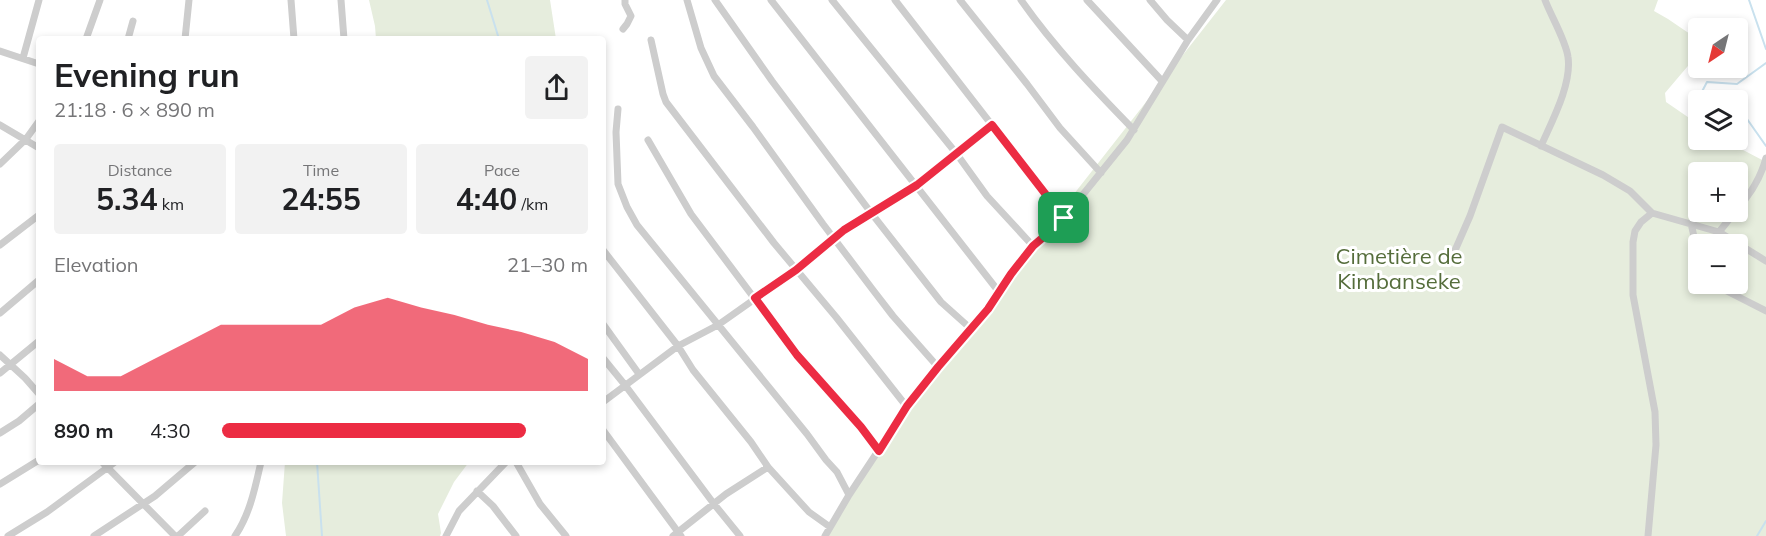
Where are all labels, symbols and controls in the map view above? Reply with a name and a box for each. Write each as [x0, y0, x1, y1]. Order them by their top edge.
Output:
north arrow [1688, 18, 1748, 78]
map controls [1688, 18, 1748, 294]
text: Evening run [54, 54, 240, 95]
button: share [525, 56, 588, 119]
button: layers [1688, 90, 1748, 150]
text: 21:18 · 6 × 890 m [54, 97, 215, 122]
text: Distance [108, 160, 172, 180]
text: Time [303, 160, 339, 180]
text: Pace [484, 160, 520, 180]
button: + [1688, 162, 1748, 222]
text: 5.34 [96, 180, 157, 218]
text: 24:55 [281, 180, 361, 218]
text: 4:40 [456, 180, 517, 218]
pin [1038, 192, 1089, 243]
text: km [157, 194, 184, 214]
text: /km [517, 194, 548, 214]
icon: arrive [1047, 201, 1080, 234]
button: − [1688, 234, 1748, 294]
park label: Cimetière de Kimbanseke [1335, 242, 1463, 295]
text: Elevation [54, 252, 139, 277]
text: 21–30 m [507, 252, 588, 277]
text: 890 m [54, 418, 113, 443]
text: 4:30 [150, 418, 191, 443]

